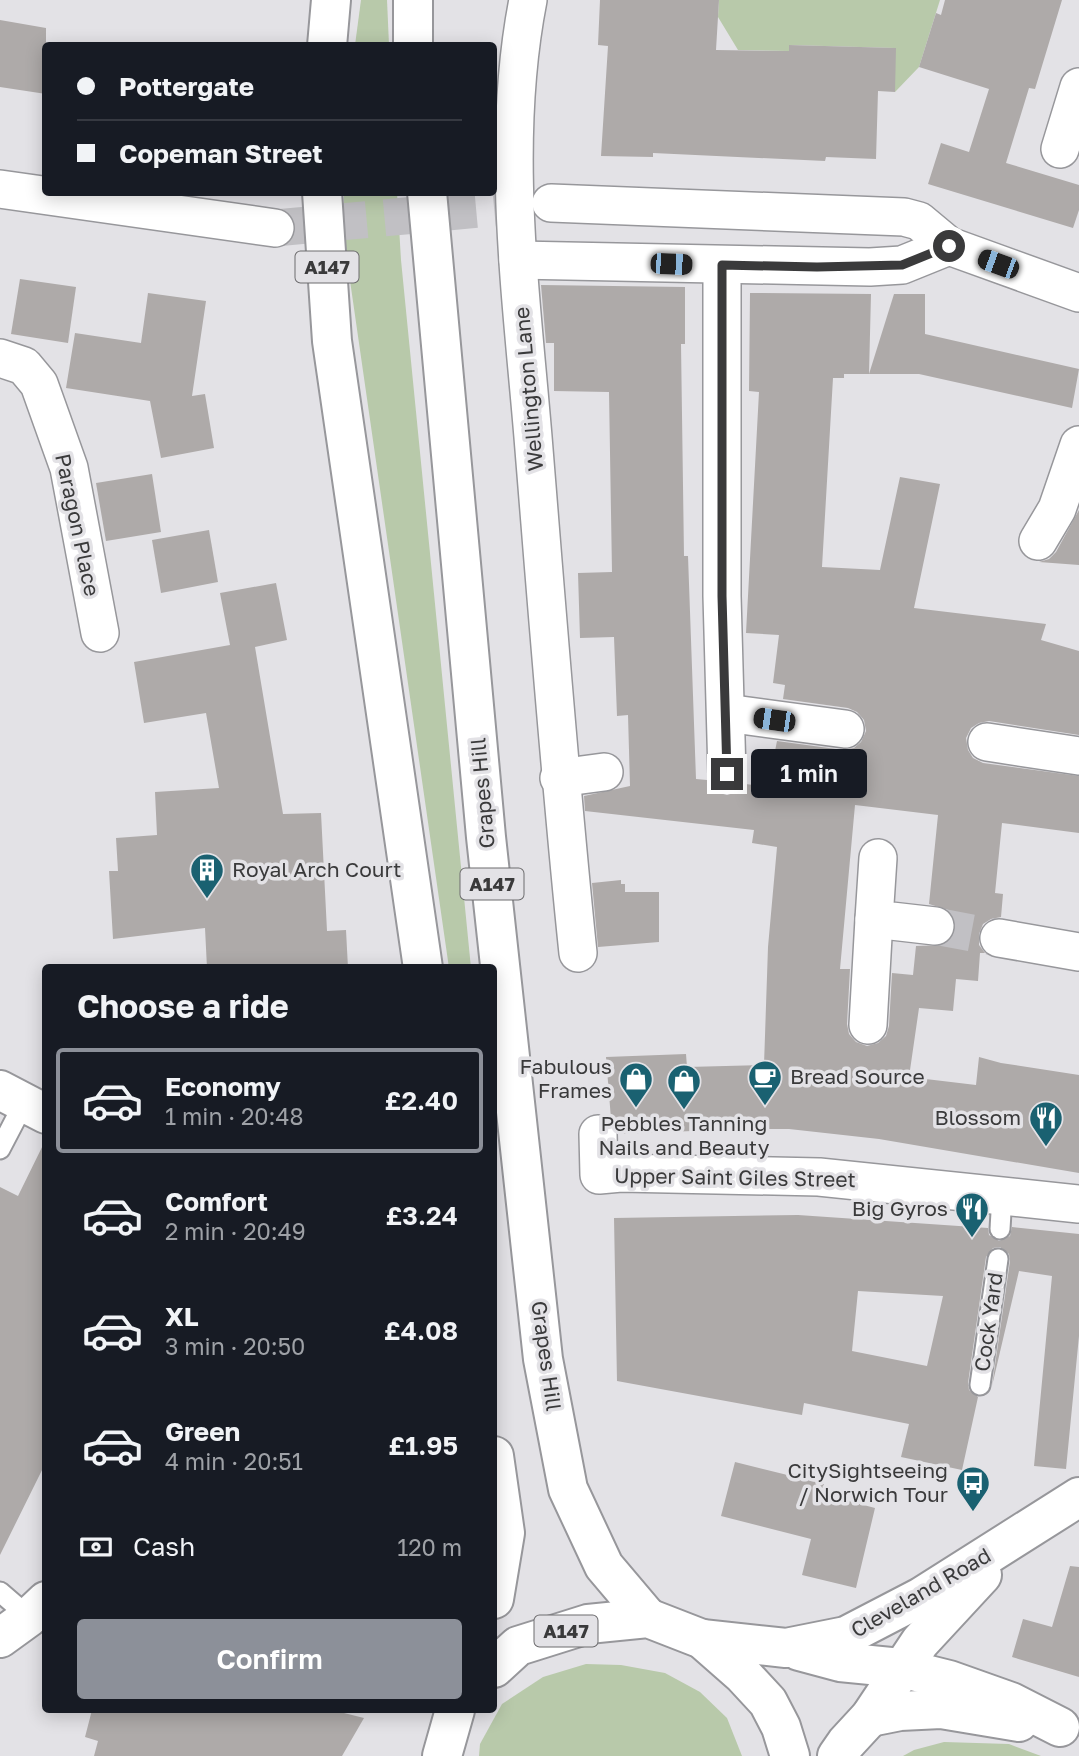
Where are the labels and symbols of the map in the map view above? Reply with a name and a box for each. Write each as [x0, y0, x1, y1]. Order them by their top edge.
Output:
route start [933, 230, 965, 262]
car [975, 247, 1022, 281]
road number: A147 [296, 252, 358, 282]
car [650, 253, 693, 275]
street label: Wellington Lane [508, 306, 548, 472]
street label: Paragon Place [50, 451, 106, 598]
car [752, 707, 797, 733]
street label: Grapes Hill [464, 737, 500, 850]
callout: 1 min [752, 750, 867, 798]
route end [711, 758, 743, 790]
building icon: Royal Arch Court [188, 851, 226, 900]
place label: Royal Arch Court [232, 856, 401, 882]
road number: A147 [461, 869, 524, 900]
place label: Fabulous Frames [519, 1053, 612, 1103]
cafe icon: Bread Source [746, 1058, 784, 1107]
shop icon: Fabulous Frames [617, 1060, 655, 1109]
shop icon: Pebbles Tanning Nails and Beauty [665, 1062, 703, 1111]
place label: Bread Source [790, 1063, 925, 1089]
restaurant icon: Blossom [1027, 1099, 1065, 1148]
place label: Blossom [934, 1104, 1021, 1130]
place label: Pebbles Tanning Nails and Beauty [599, 1110, 770, 1160]
street label: Upper Saint Giles Street [614, 1162, 856, 1192]
restaurant icon: Big Gyros [953, 1190, 991, 1239]
place label: Big Gyros [852, 1195, 948, 1221]
street label: Cock Yard [968, 1271, 1008, 1373]
street label: Grapes Hill [526, 1299, 568, 1413]
place label: CitySightseeing / Norwich Tour [787, 1457, 948, 1507]
bus stop icon: CitySightseeing / Norwich Tour [954, 1464, 992, 1513]
street label: Cleveland Road [846, 1542, 995, 1643]
road number: A147 [534, 1616, 598, 1646]

